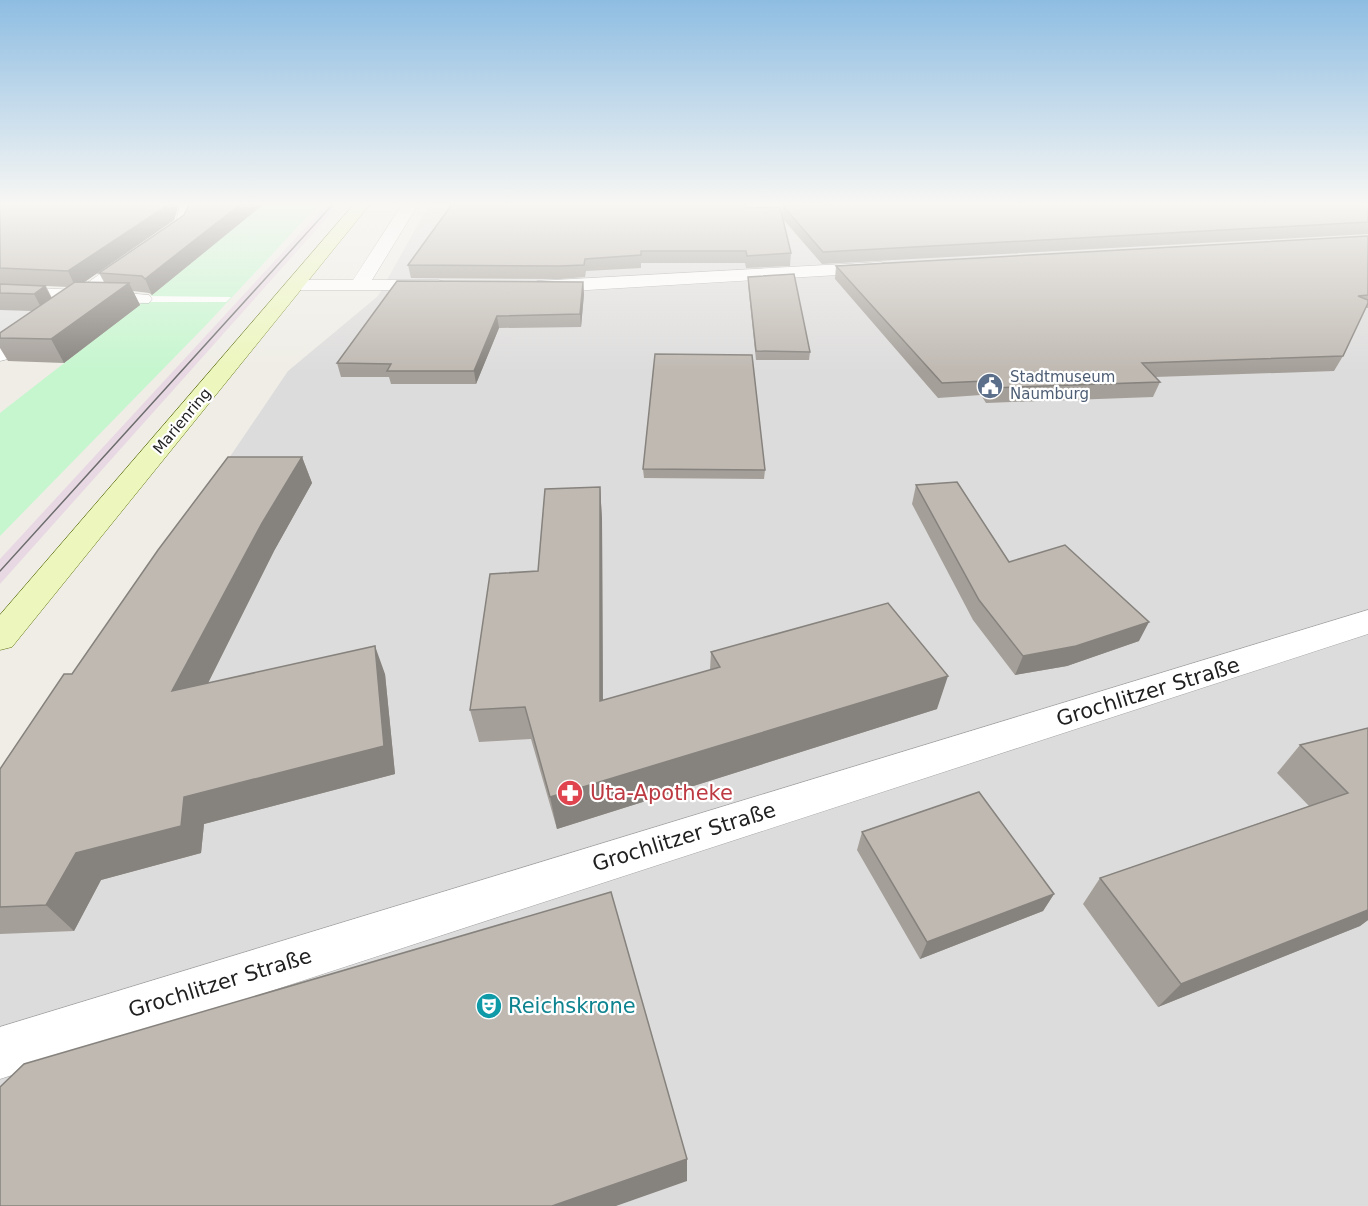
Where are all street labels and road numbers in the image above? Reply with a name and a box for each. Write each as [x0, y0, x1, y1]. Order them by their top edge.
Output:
street label: Marienring [149, 384, 215, 458]
street label: Grochlitzer Straße [1053, 653, 1243, 731]
street label: Grochlitzer Straße [589, 798, 779, 876]
street label: Grochlitzer Straße [125, 944, 315, 1022]

